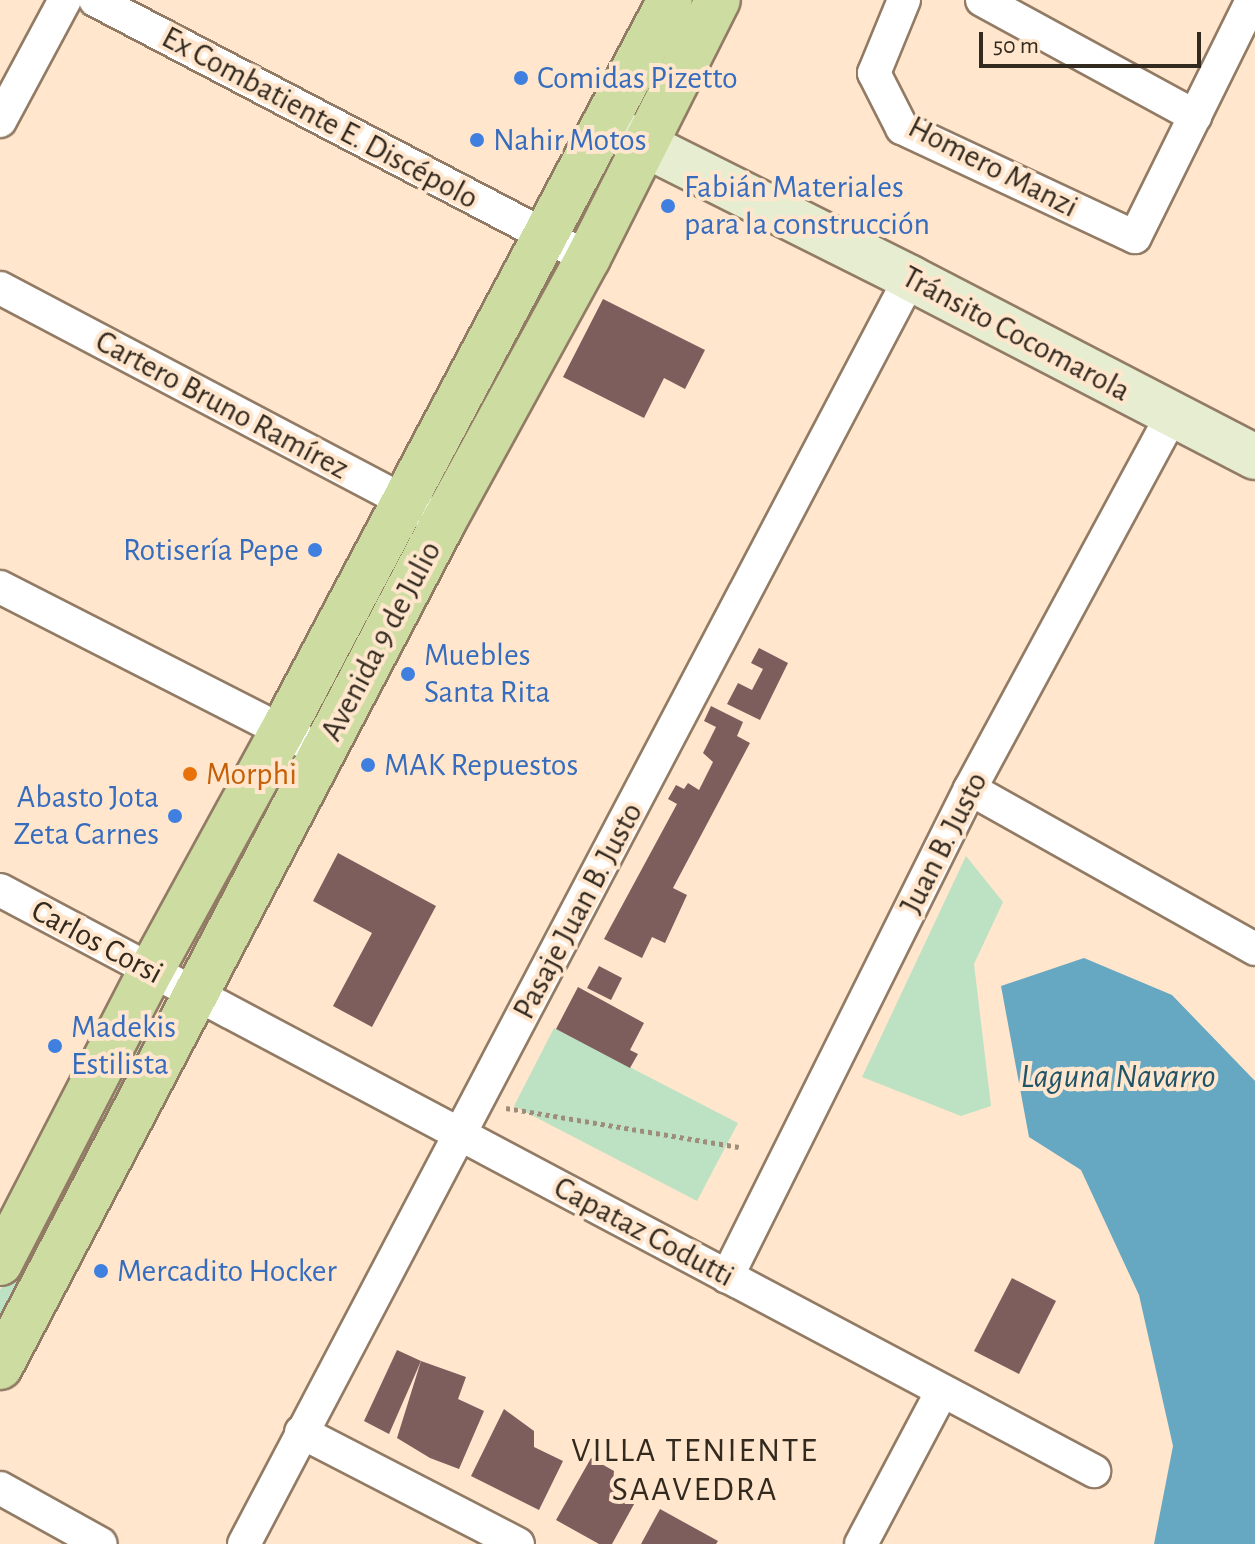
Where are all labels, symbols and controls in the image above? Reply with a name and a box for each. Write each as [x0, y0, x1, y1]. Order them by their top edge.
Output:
scale bar [983, 16, 1205, 66]
street label: Ex Combatiente E. Discépolo [155, 18, 485, 218]
text: 50 m [993, 34, 1039, 58]
place label: Comidas Pizetto [537, 59, 738, 97]
marker: Comidas Pizetto [512, 69, 530, 87]
street label: Homero Manzi [902, 108, 1084, 226]
place label: Nahir Motos [493, 121, 647, 159]
marker: Nahir Motos [468, 131, 486, 149]
place label: Fabián Materiales para la construcción [684, 169, 930, 244]
marker: Fabián Materiales para la construcción [659, 197, 677, 215]
street label: Tránsito Cocomarola [895, 258, 1137, 410]
street label: Cartero Bruno Ramírez [89, 322, 355, 488]
place label: Rotisería Pepe [123, 531, 299, 569]
street label: Avenida 9 de Julio [312, 534, 450, 748]
marker: Rotisería Pepe [306, 541, 324, 559]
place label: Muebles Santa Rita [424, 637, 550, 712]
marker: Muebles Santa Rita [399, 665, 417, 683]
place label: MAK Repuestos [384, 746, 578, 784]
place label: Morphi [206, 755, 297, 793]
marker: MAK Repuestos [359, 756, 377, 774]
marker: Morphi [181, 765, 199, 783]
street label: Juan B. Justo [892, 766, 996, 920]
place label: Abasto Jota Zeta Carnes [13, 779, 159, 854]
street label: Pasaje Juan B. Justo [505, 796, 651, 1026]
marker: Abasto Jota Zeta Carnes [166, 807, 184, 825]
street label: Carlos Corsi [25, 891, 169, 993]
place label: Madekis Estilista [71, 1009, 176, 1084]
marker: Madekis Estilista [46, 1037, 64, 1055]
water label: Laguna Navarro [1020, 1058, 1216, 1098]
street label: Capataz Codutti [547, 1168, 741, 1296]
place label: Mercadito Hocker [117, 1252, 337, 1290]
marker: Mercadito Hocker [92, 1262, 110, 1280]
district label: VILLA TENIENTE SAAVEDRA [571, 1431, 819, 1510]

